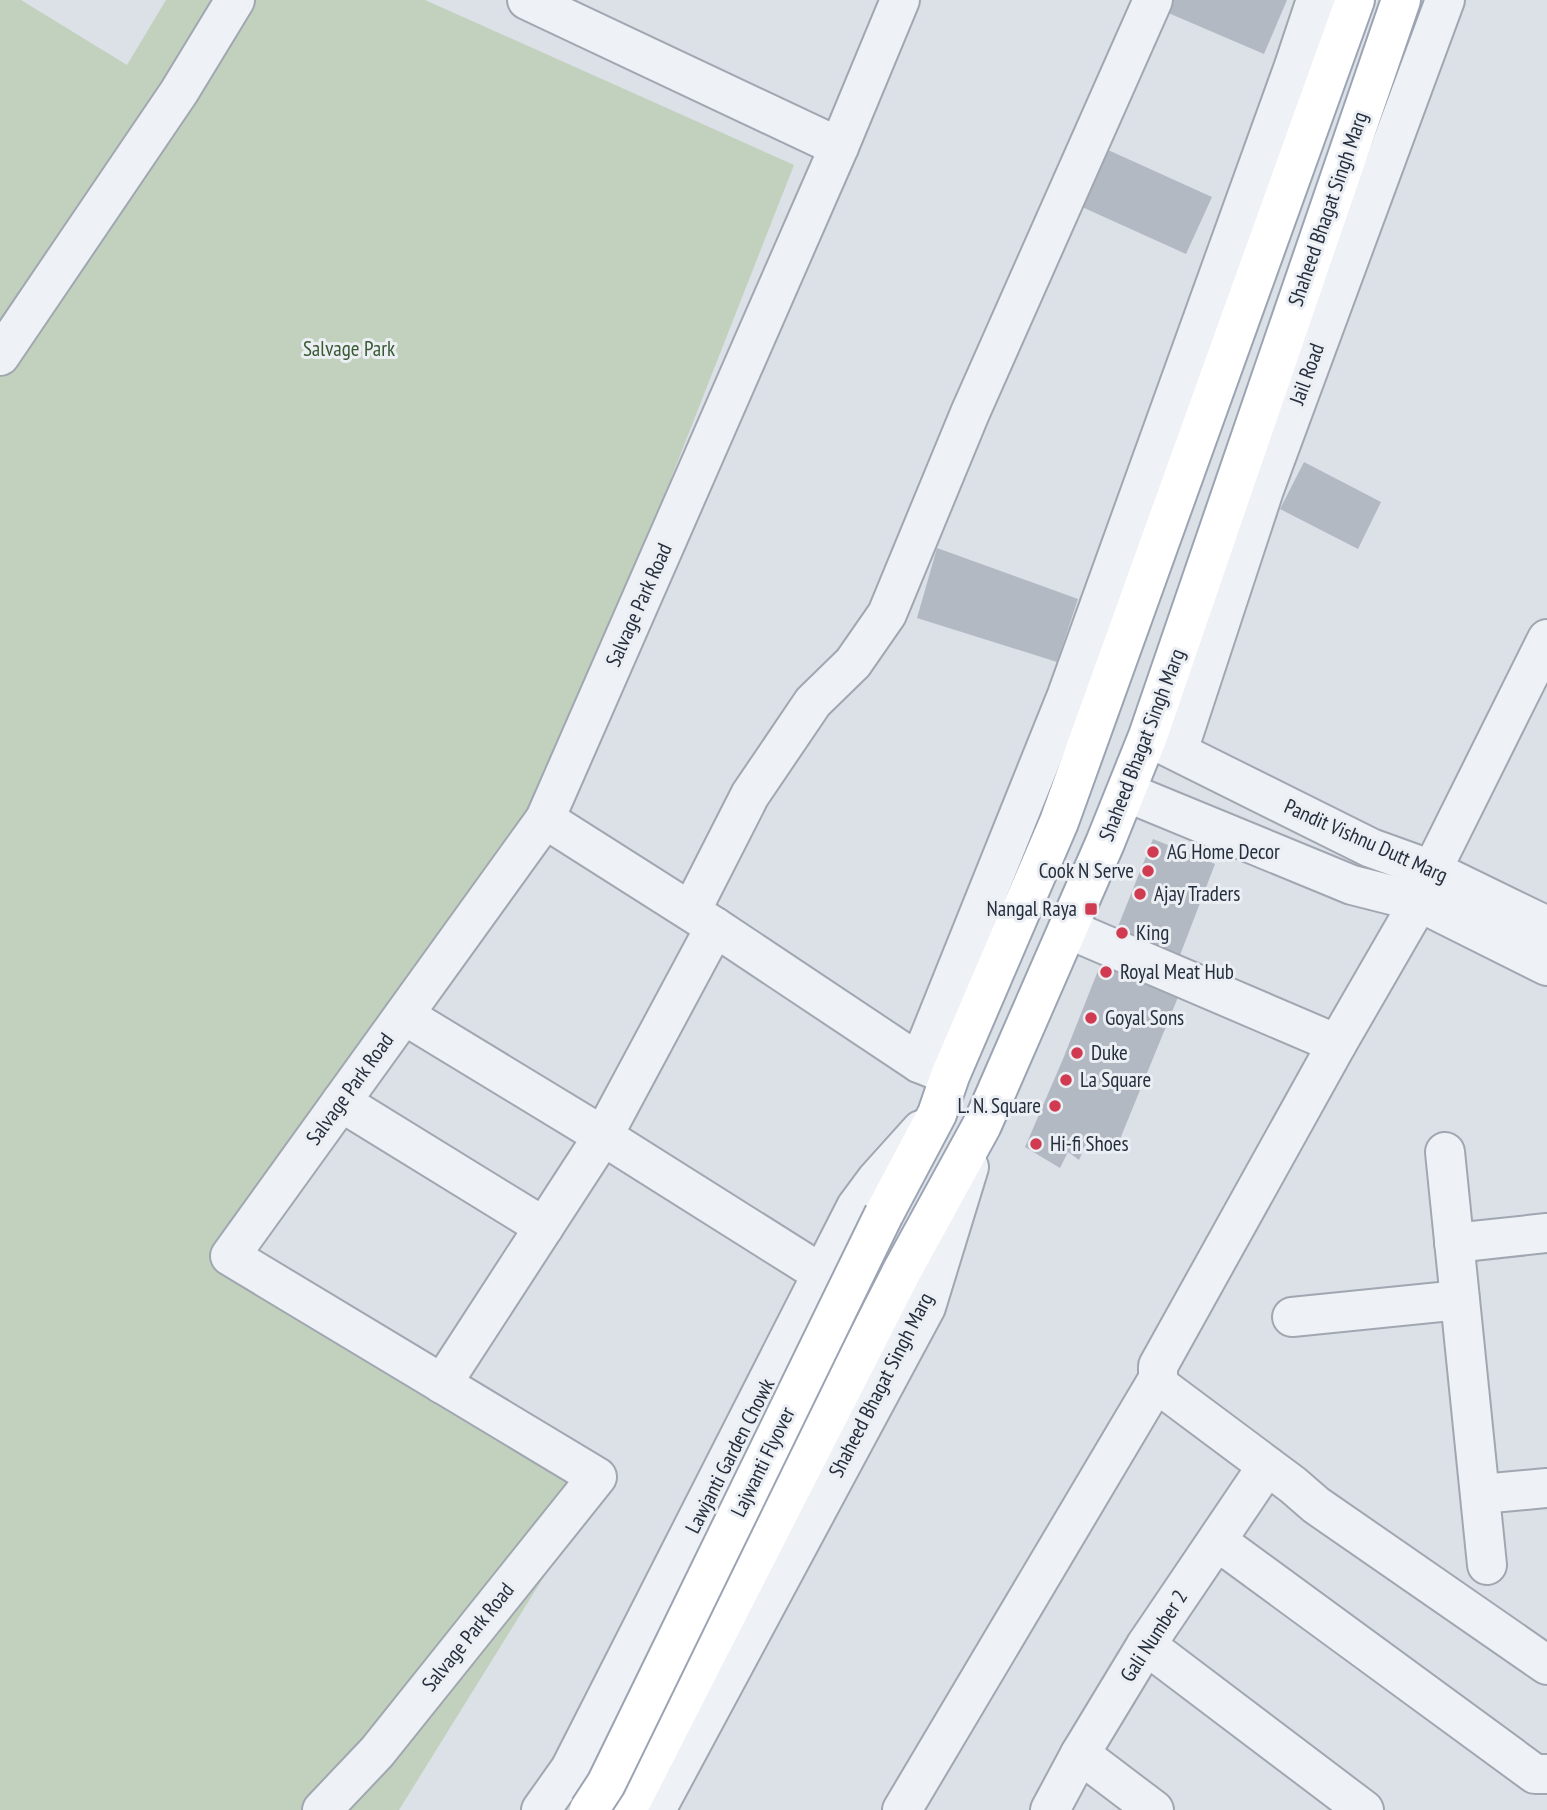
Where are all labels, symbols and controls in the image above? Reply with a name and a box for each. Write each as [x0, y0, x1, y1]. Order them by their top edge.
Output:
street label: Shaheed Bhagat Singh Marg [1282, 108, 1373, 310]
park label: Salvage Park [303, 335, 395, 362]
street label: Jail Road [1283, 340, 1330, 409]
street label: Salvage Park Road [599, 539, 678, 671]
street label: Shaheed Bhagat Singh Marg [1092, 645, 1191, 845]
street label: Pandit Vishnu Dutt Marg [1280, 792, 1452, 889]
place label: AG Home Decor [1167, 838, 1280, 865]
marker: AG Home Decor [1145, 844, 1161, 860]
place label: Cook N Serve [1039, 857, 1134, 884]
marker: Cook N Serve [1140, 863, 1156, 879]
place label: Ajay Traders [1154, 880, 1240, 907]
marker: Ajay Traders [1132, 886, 1148, 902]
place label: Nangal Raya [986, 895, 1077, 922]
marker: Nangal Raya [1083, 901, 1099, 917]
place label: King [1136, 919, 1169, 946]
marker: King [1114, 925, 1130, 941]
place label: Royal Meat Hub [1120, 958, 1234, 985]
marker: Royal Meat Hub [1098, 964, 1114, 980]
place label: Goyal Sons [1105, 1004, 1184, 1031]
marker: Goyal Sons [1083, 1010, 1099, 1026]
street label: Salvage Park Road [300, 1027, 399, 1150]
place label: Duke [1091, 1039, 1128, 1066]
marker: Duke [1069, 1045, 1085, 1061]
place label: La Square [1080, 1066, 1151, 1093]
marker: La Square [1058, 1072, 1074, 1088]
place label: L. N. Square [957, 1092, 1041, 1119]
marker: L. N. Square [1047, 1098, 1063, 1114]
place label: Hi-fi Shoes [1050, 1130, 1129, 1157]
marker: Hi-fi Shoes [1028, 1136, 1044, 1152]
street label: Shaheed Bhagat Singh Marg [822, 1288, 939, 1482]
street label: Lawjanti Garden Chowk [679, 1374, 780, 1538]
street label: Lajwanti Flyover [724, 1402, 801, 1521]
street label: Salvage Park Road [416, 1577, 520, 1696]
street label: Gali Number 2 [1114, 1585, 1193, 1687]

